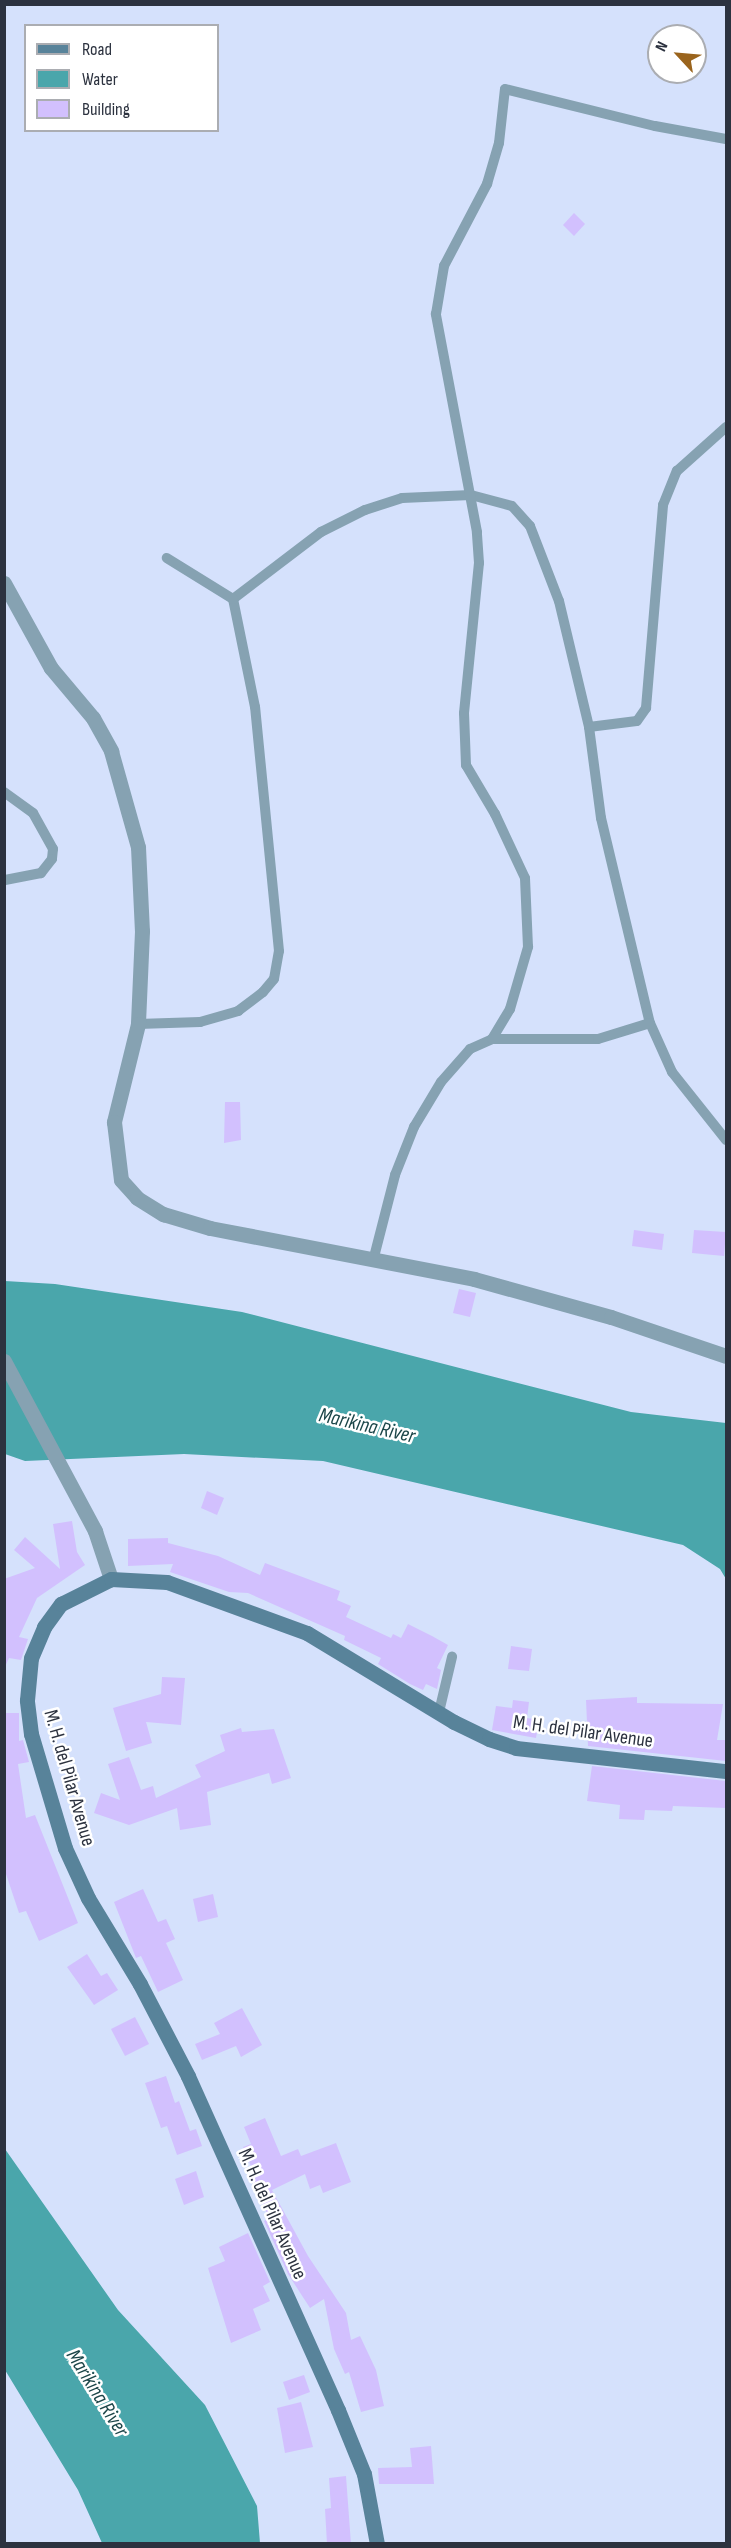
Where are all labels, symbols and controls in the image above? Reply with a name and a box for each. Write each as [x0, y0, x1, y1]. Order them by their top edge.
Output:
legend [24, 24, 219, 132]
north arrow [647, 24, 707, 84]
text: Road [82, 39, 112, 60]
text: N [652, 39, 673, 55]
text: Water [82, 69, 118, 90]
text: Building [82, 99, 130, 120]
water label: Marikina River [316, 1403, 418, 1449]
street label: M. H. del Pilar Avenue [38, 1707, 100, 1849]
street label: M. H. del Pilar Avenue [512, 1710, 654, 1754]
street label: M. H. del Pilar Avenue [232, 2145, 312, 2283]
water label: Marikina River [60, 2345, 134, 2441]

